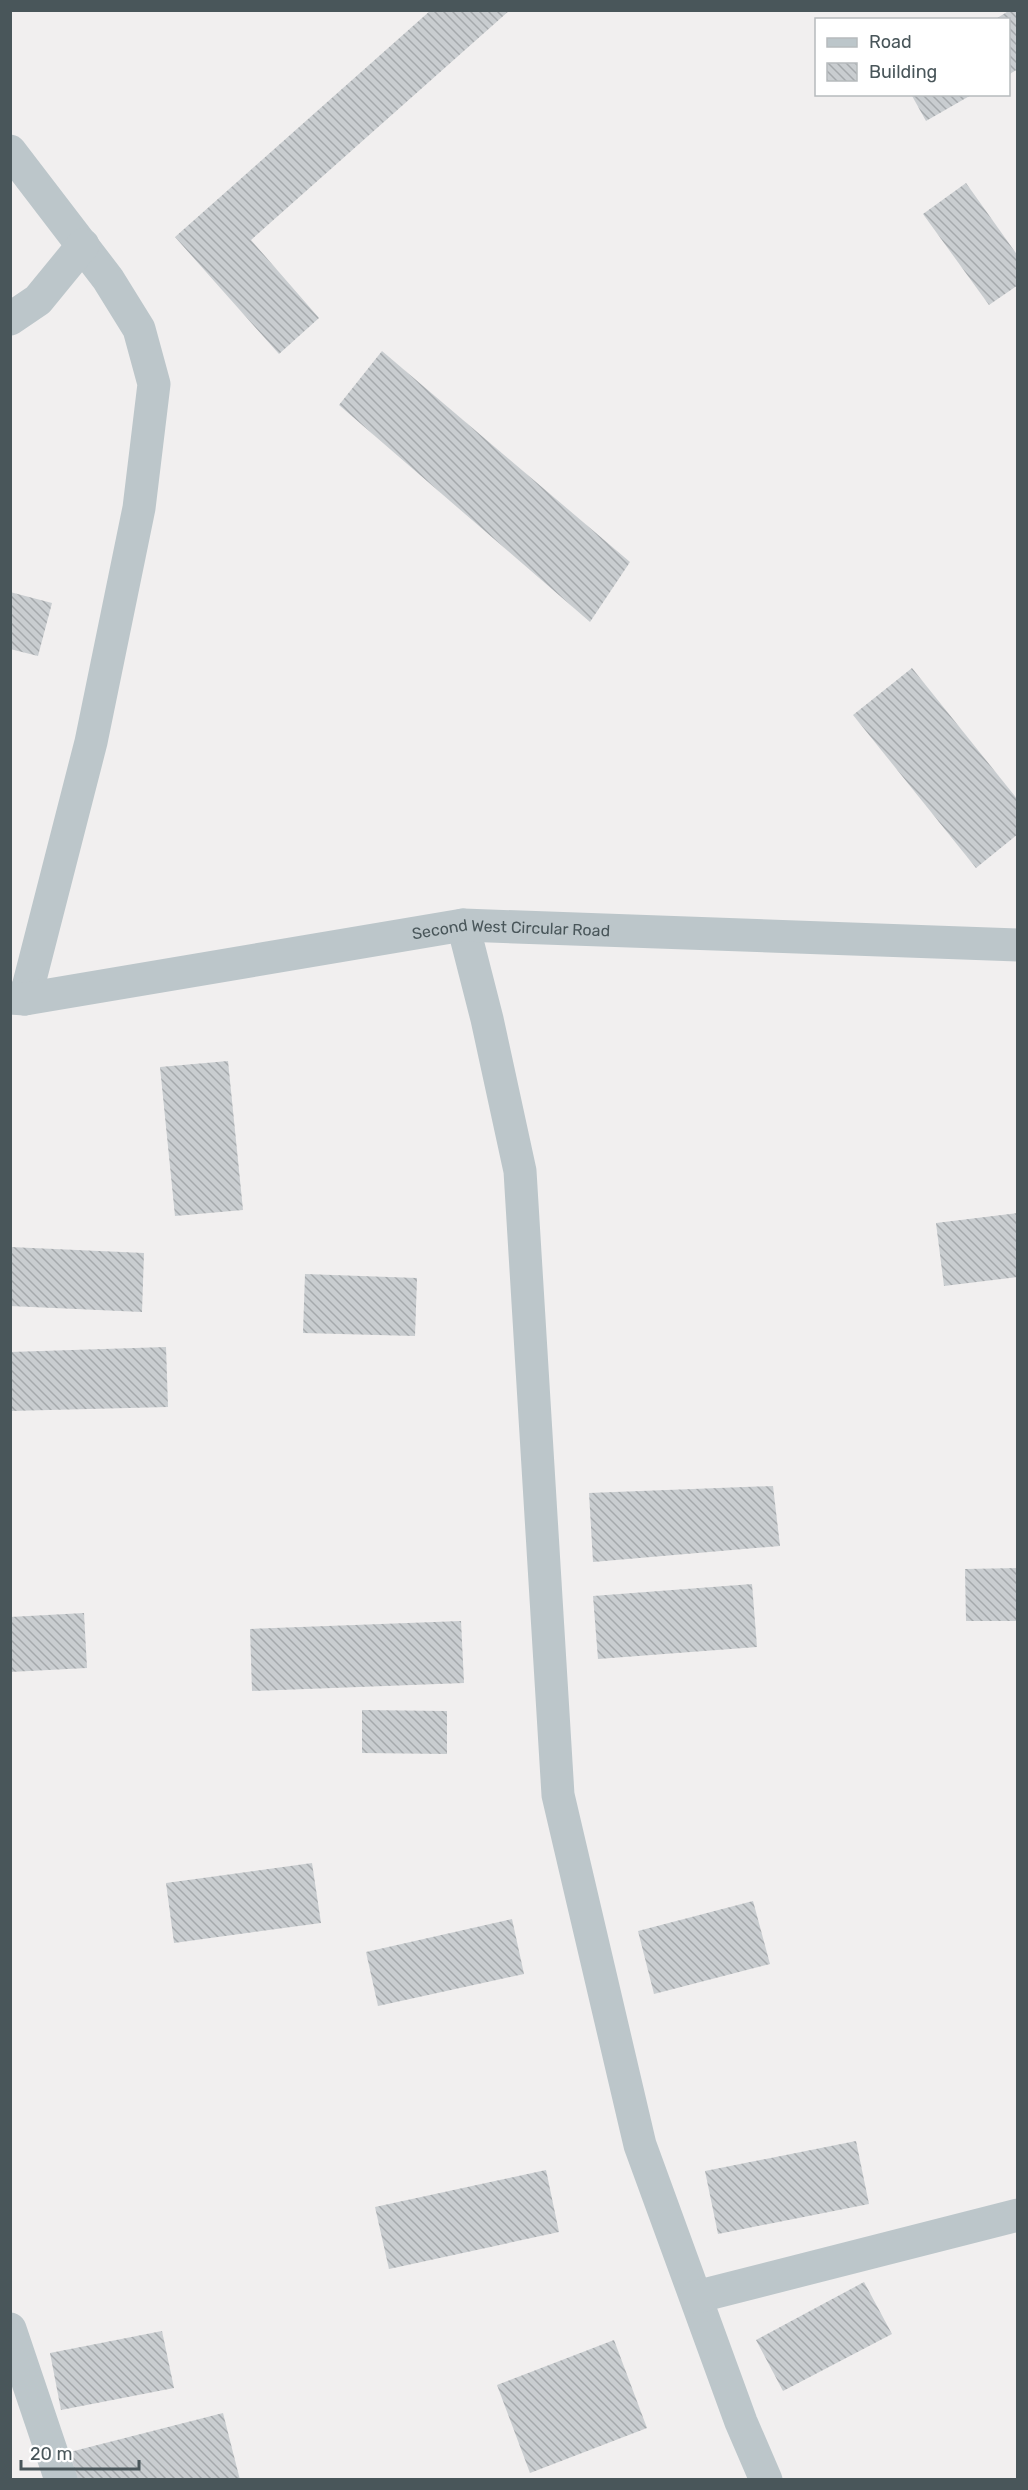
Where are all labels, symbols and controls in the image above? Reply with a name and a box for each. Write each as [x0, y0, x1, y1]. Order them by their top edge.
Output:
legend [815, 18, 1010, 96]
text: Road [869, 31, 912, 53]
text: Building [869, 61, 937, 83]
street label: Second West Circular Road [410, 915, 610, 943]
scale bar [21, 2433, 140, 2471]
text: 20 m [30, 2443, 72, 2465]

